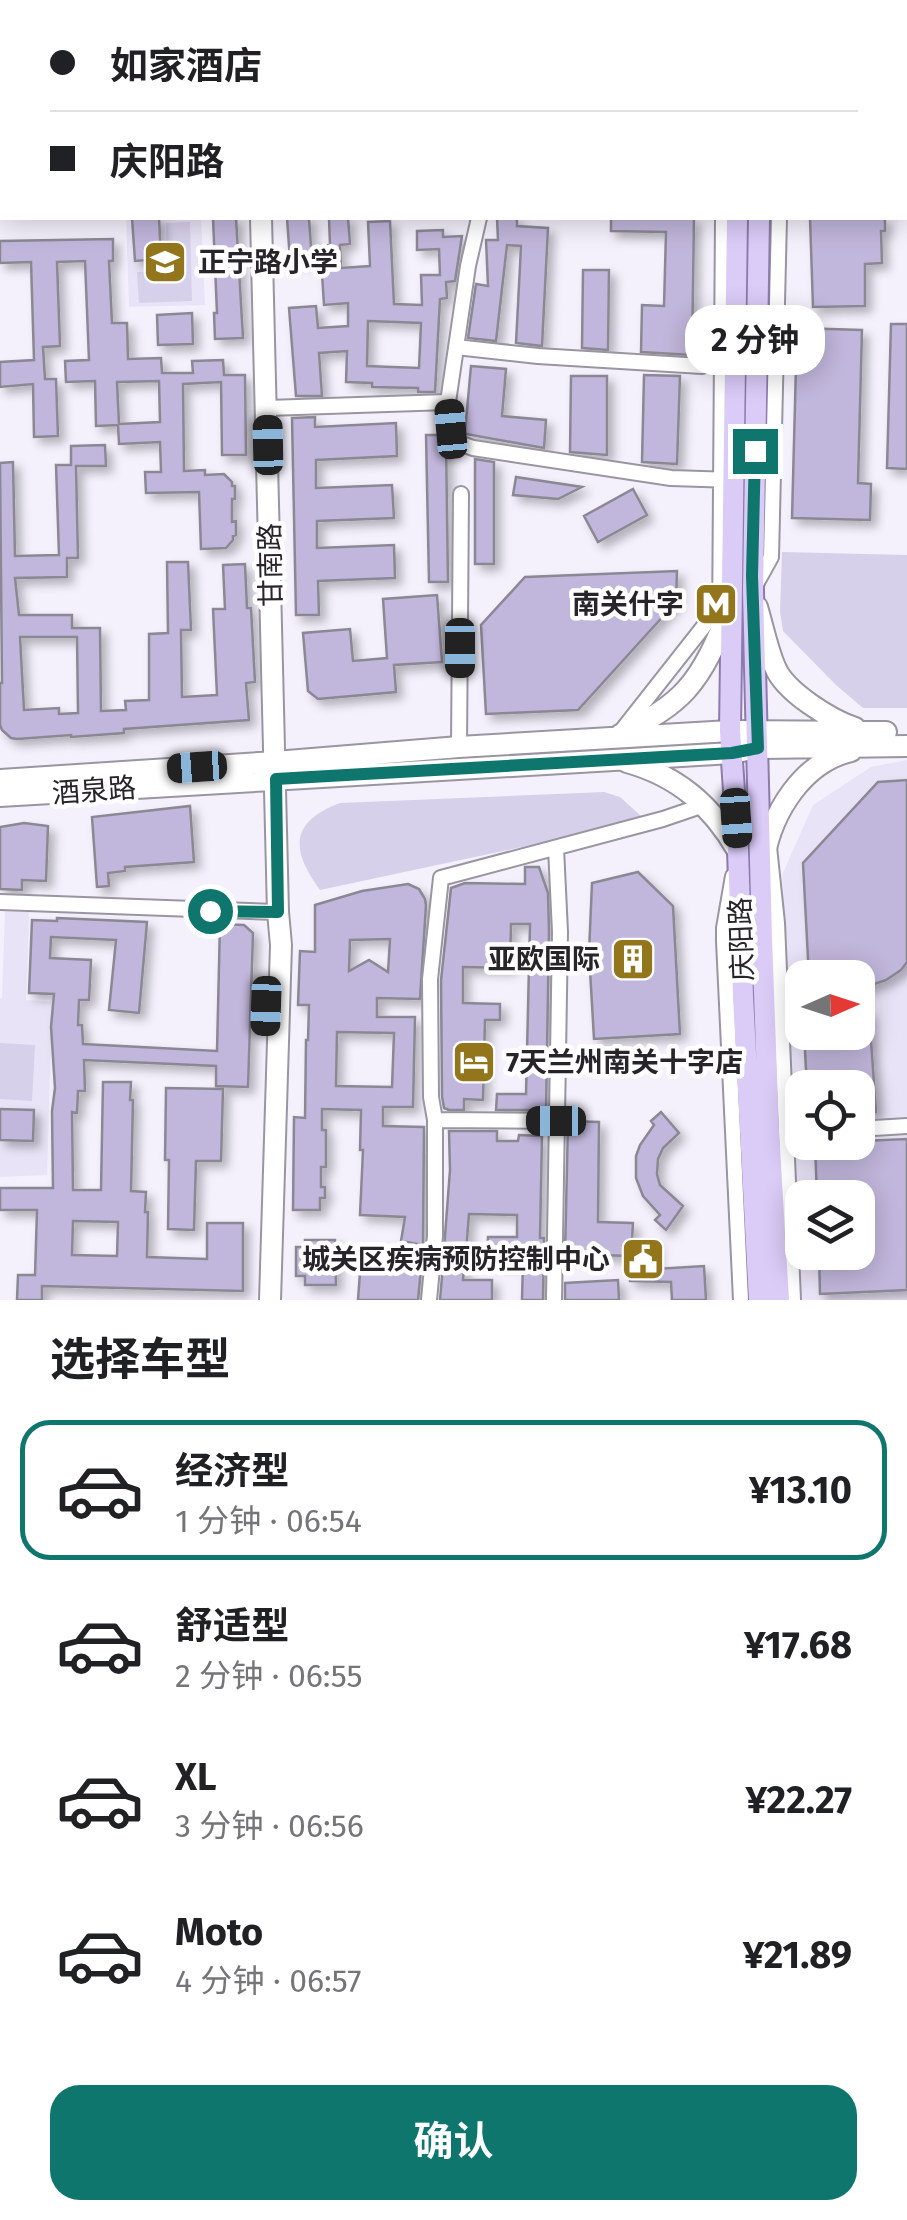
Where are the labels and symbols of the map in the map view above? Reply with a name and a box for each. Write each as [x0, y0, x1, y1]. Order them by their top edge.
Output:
school or university icon: 正宁路小学 [142, 239, 188, 285]
place label: 正宁路小学 [198, 246, 338, 279]
callout: 2 分钟 [685, 306, 825, 376]
car [433, 398, 469, 460]
car [252, 415, 284, 475]
route end [733, 429, 778, 474]
street label: 甘南路 [253, 523, 288, 607]
metro station icon: 南关什字 [693, 581, 739, 627]
place label: 南关什字 [572, 588, 684, 621]
car [445, 618, 475, 678]
car [166, 750, 228, 784]
street label: 酒泉路 [51, 771, 137, 810]
car [719, 787, 753, 849]
route start [188, 889, 233, 934]
street label: 庆阳路 [724, 896, 759, 982]
building icon: 亚欧国际 [610, 936, 656, 982]
place label: 亚欧国际 [488, 943, 600, 976]
north arrow [785, 960, 875, 1050]
car [250, 975, 282, 1037]
hotel icon: 7天兰州南关十字店 [451, 1039, 497, 1085]
place label: 7天兰州南关十字店 [506, 1046, 743, 1079]
car [526, 1106, 586, 1136]
public building icon: 城关区疾病预防控制中心 [620, 1236, 666, 1282]
place label: 城关区疾病预防控制中心 [302, 1243, 610, 1276]

